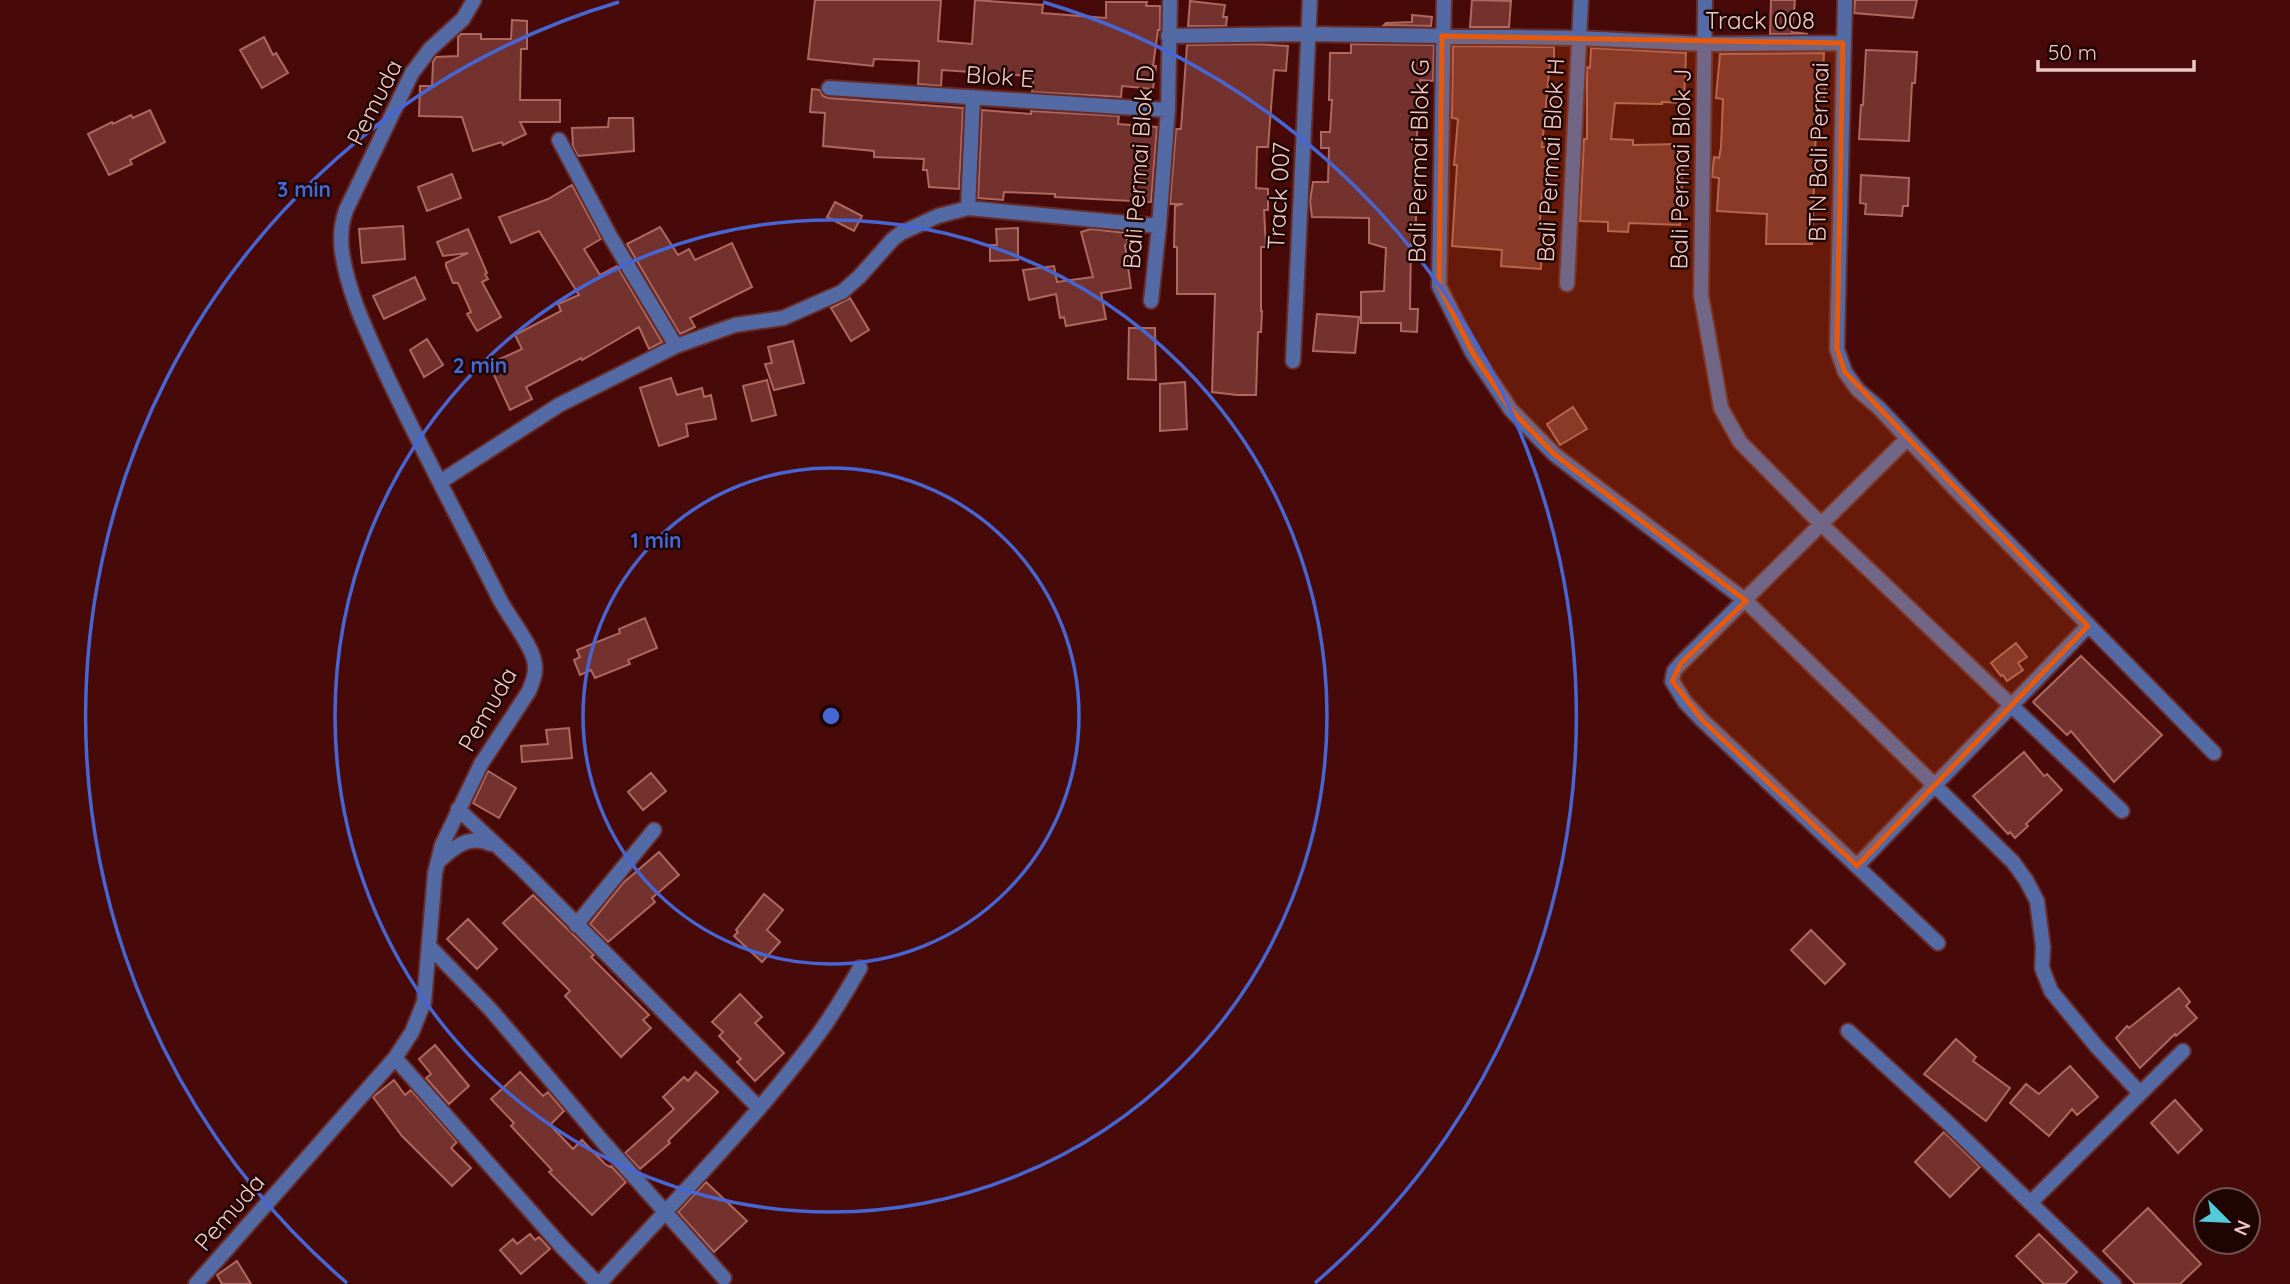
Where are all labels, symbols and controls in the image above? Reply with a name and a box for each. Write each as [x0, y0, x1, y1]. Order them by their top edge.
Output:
street label: Track 008 [1705, 5, 1815, 35]
scale bar [2038, 28, 2194, 72]
text: 50 m [2048, 39, 2097, 65]
street label: Pemuda [340, 54, 408, 150]
street label: Bali Permai Blok H [1530, 57, 1570, 263]
street label: Blok E [965, 59, 1035, 93]
street label: Bali Permai Blok G [1401, 59, 1435, 263]
street label: BTN Bali Permai [1801, 62, 1835, 242]
street label: Bali Permai Blok D [1116, 64, 1160, 270]
street label: Bali Permai Blok J [1663, 68, 1697, 270]
street label: Track 007 [1260, 141, 1296, 251]
text: 3 min [277, 176, 331, 202]
text: 2 min [453, 352, 507, 378]
text: 1 min [631, 527, 681, 553]
street label: Pemuda [451, 662, 523, 756]
centre of rings [819, 704, 843, 728]
street label: Pemuda [187, 1167, 271, 1257]
north arrow [2192, 1186, 2262, 1256]
text: N [2229, 1217, 2256, 1239]

